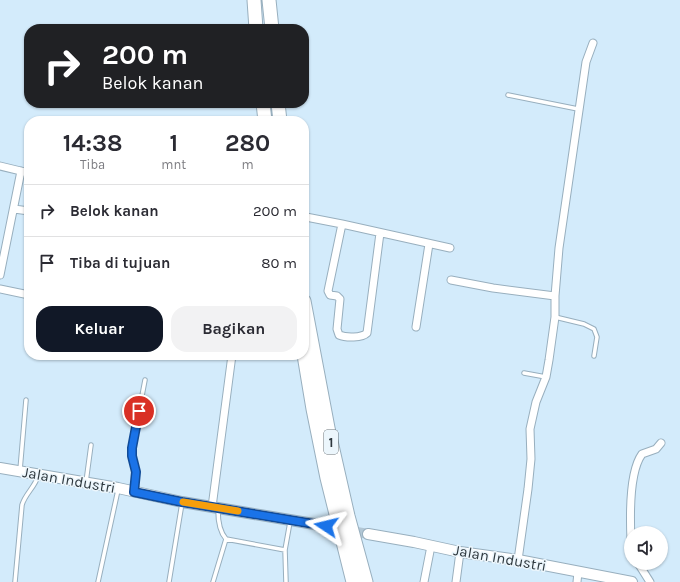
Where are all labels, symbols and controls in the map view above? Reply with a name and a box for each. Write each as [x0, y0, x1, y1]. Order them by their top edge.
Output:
text: 200 m [102, 38, 188, 71]
icon: right [36, 40, 88, 92]
text: Belok kanan [102, 72, 203, 94]
text: 14:38 [63, 129, 123, 157]
text: 1 [169, 129, 178, 157]
text: 280 [225, 129, 270, 157]
text: Tiba [80, 157, 105, 172]
text: mnt [161, 157, 186, 172]
text: m [242, 157, 254, 172]
icon: right [36, 200, 58, 222]
text: Belok kanan [70, 202, 159, 220]
text: 200 m [253, 202, 297, 220]
icon: arrive [36, 252, 58, 274]
text: Tiba di tujuan [70, 254, 170, 272]
text: 80 m [261, 254, 297, 272]
button: Keluar [36, 306, 163, 352]
button: Bagikan [171, 306, 297, 352]
pin [122, 394, 156, 428]
icon: arrive [128, 400, 150, 422]
road number: 1 [324, 430, 338, 454]
street label: Jalan Industri [21, 463, 117, 497]
position arrow [305, 505, 347, 547]
map controls [624, 526, 668, 570]
button: sound [624, 526, 668, 570]
street label: Jalan Industri [452, 541, 548, 575]

